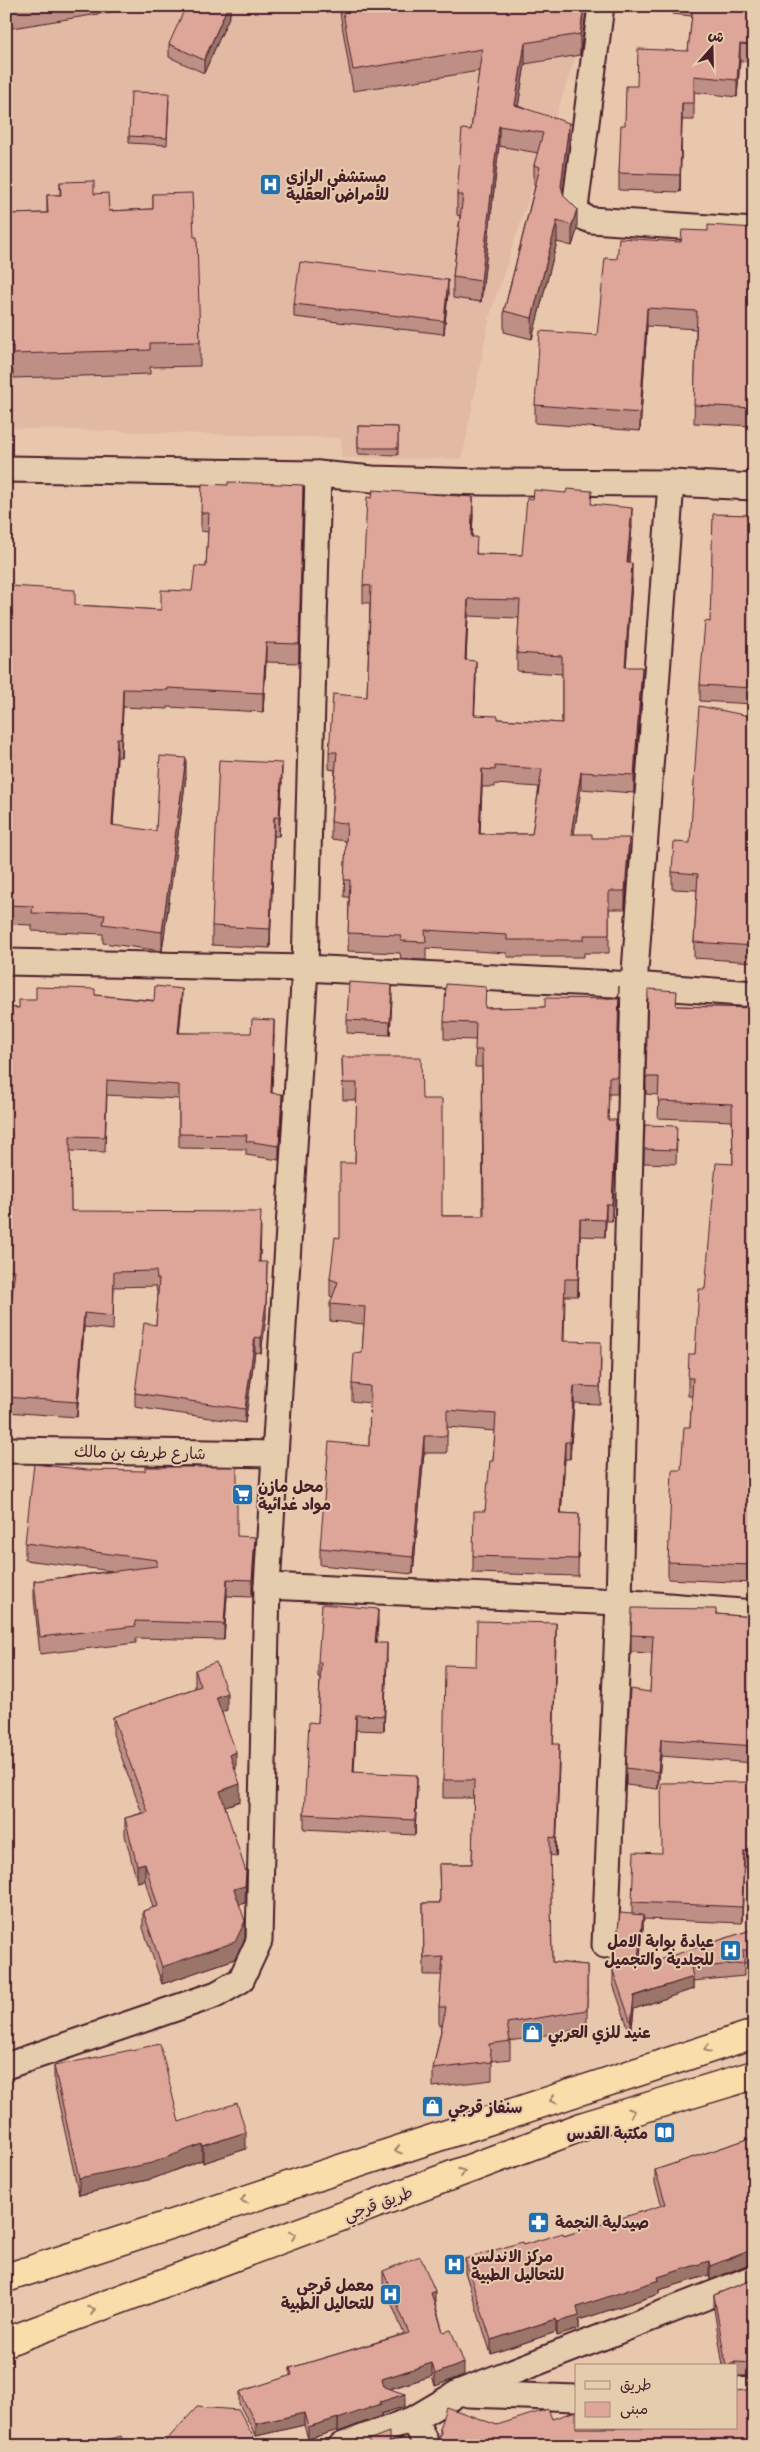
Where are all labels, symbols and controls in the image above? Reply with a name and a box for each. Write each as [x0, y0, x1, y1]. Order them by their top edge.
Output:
north arrow [688, 22, 738, 72]
text: ش [705, 25, 727, 50]
place label: مستشفي الرازي للأمراض العقلية [286, 166, 389, 208]
hospital icon: مستشفي الرازي للأمراض العقلية [258, 173, 282, 197]
street label: شارع طريف بن مالك [74, 1441, 206, 1467]
place label: محل مازن مواد غدائية [258, 1476, 331, 1518]
supermarket icon: محل مازن مواد غدائية [230, 1483, 254, 1507]
place label: عيادة بوابة الامل للجلدية والتجميل [604, 1931, 714, 1973]
hospital icon: عيادة بوابة الامل للجلدية والتجميل [718, 1938, 742, 1962]
shop icon: عنيد للزي العربي [520, 2020, 544, 2044]
place label: عنيد للزي العربي [548, 2022, 651, 2047]
one-way arrow [704, 2043, 712, 2053]
one-way arrow [549, 2094, 558, 2104]
shop icon: سنفاز قرجي [420, 2095, 444, 2119]
place label: سنفاز قرجي [448, 2097, 522, 2122]
one-way arrow [627, 2108, 635, 2118]
library icon: مكتبة القدس [652, 2121, 676, 2145]
place label: مكتبة القدس [567, 2123, 648, 2147]
one-way arrow [395, 2144, 403, 2154]
one-way arrow [457, 2168, 466, 2178]
street label: طريق قرجي [341, 2181, 417, 2229]
one-way arrow [240, 2194, 249, 2204]
pharmacy icon: صيدلية النجمة [527, 2210, 551, 2234]
place label: صيدلية النجمة [555, 2212, 649, 2236]
one-way arrow [289, 2231, 297, 2241]
place label: مركز الاندلس للتحاليل الطبية [471, 2246, 565, 2288]
hospital icon: مركز الاندلس للتحاليل الطبية [443, 2253, 467, 2277]
place label: معمل قرجي للتحاليل الطبية [281, 2275, 374, 2317]
hospital icon: معمل قرجي للتحاليل الطبية [378, 2282, 402, 2306]
one-way arrow [87, 2306, 96, 2316]
legend [575, 2364, 738, 2430]
text: طريق [620, 2375, 652, 2397]
text: مبنى [620, 2399, 648, 2421]

